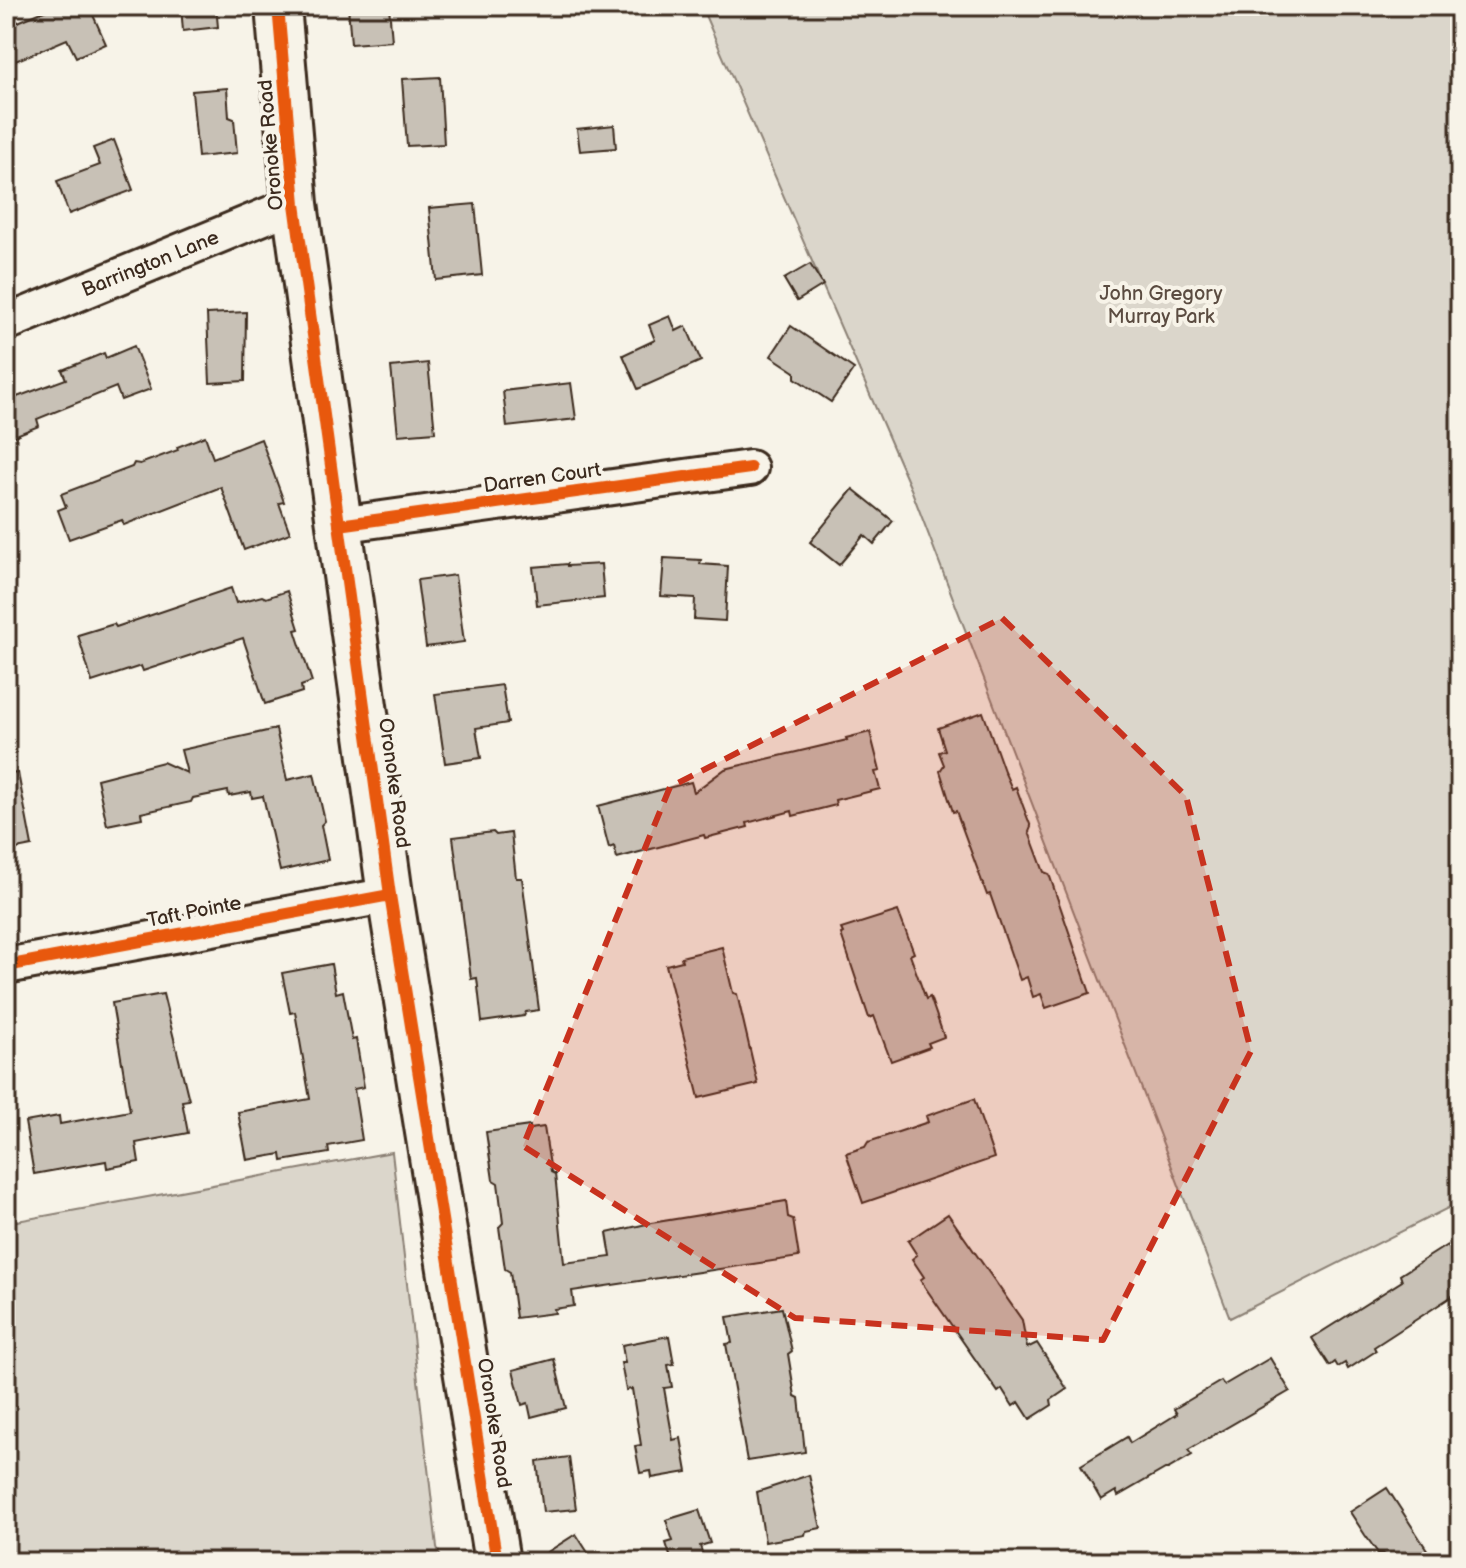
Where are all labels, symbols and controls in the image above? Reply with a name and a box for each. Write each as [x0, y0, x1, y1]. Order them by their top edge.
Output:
street label: Oronoke Road [253, 79, 289, 211]
street label: Barrington Lane [78, 225, 223, 302]
park label: John Gregory Murray Park [1099, 282, 1223, 329]
street label: Darren Court [482, 458, 602, 498]
street label: Oronoke Road [373, 717, 415, 850]
street label: Taft Pointe [145, 891, 243, 933]
street label: Oronoke Road [472, 1357, 516, 1490]

